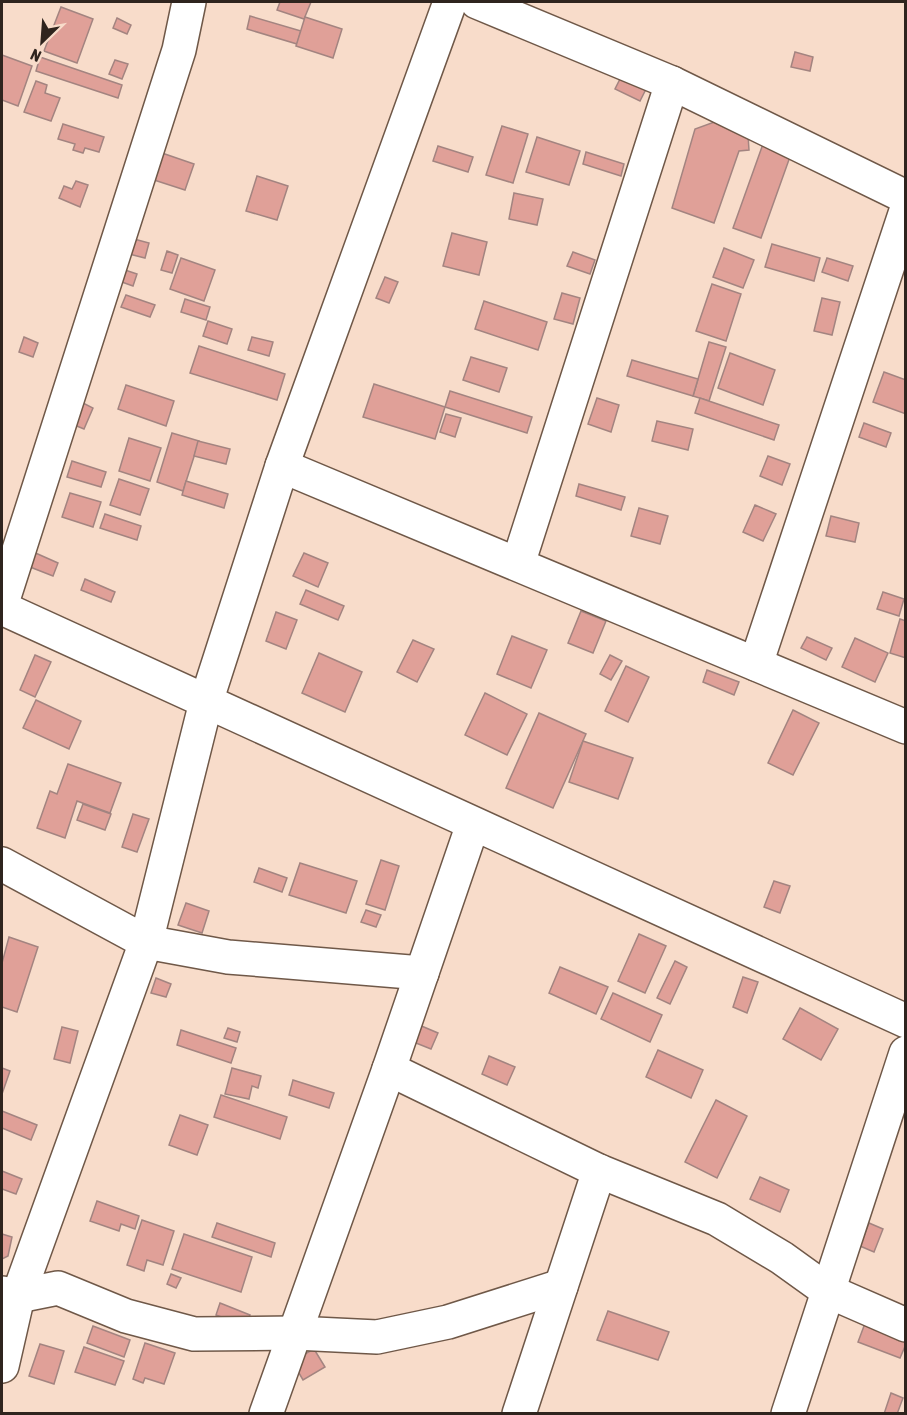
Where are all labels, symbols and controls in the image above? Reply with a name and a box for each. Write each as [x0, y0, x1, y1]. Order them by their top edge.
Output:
north arrow [12, 12, 72, 72]
text: N [28, 45, 44, 66]

